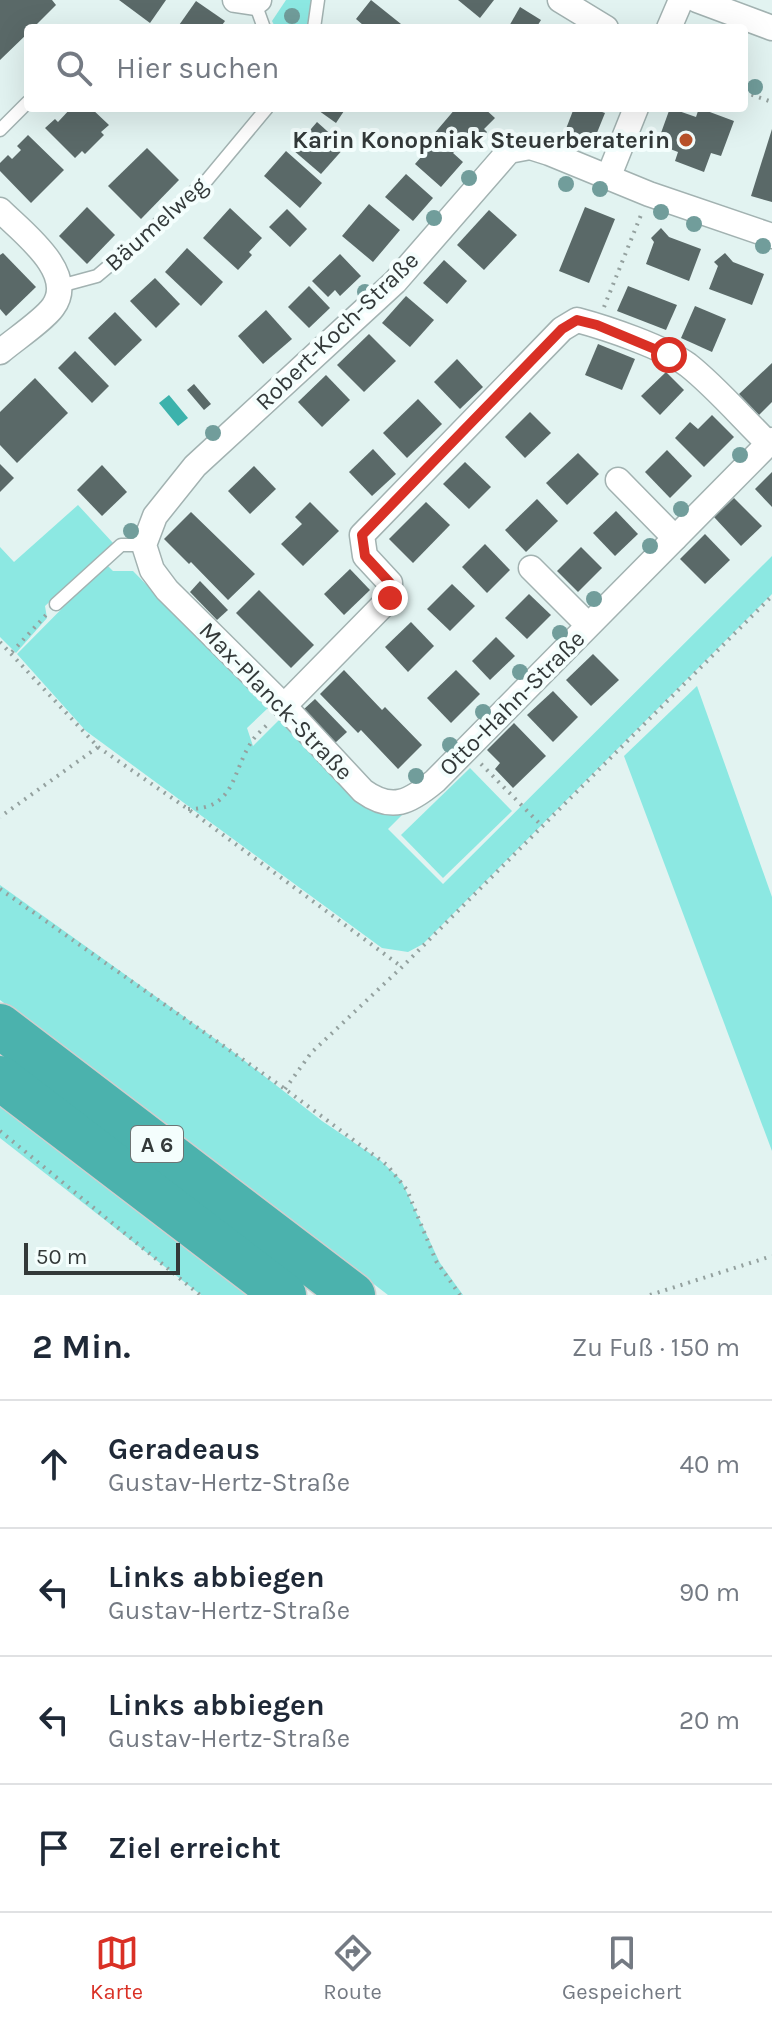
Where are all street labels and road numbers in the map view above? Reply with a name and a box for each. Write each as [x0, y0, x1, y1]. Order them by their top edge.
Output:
street label: Bäumelweg [99, 171, 213, 277]
street label: Robert-Koch-Straße [250, 246, 424, 416]
street label: Max-Planck-Straße [193, 616, 359, 786]
street label: Otto-Hahn-Straße [433, 624, 591, 782]
road number: A 6 [131, 1126, 183, 1162]

